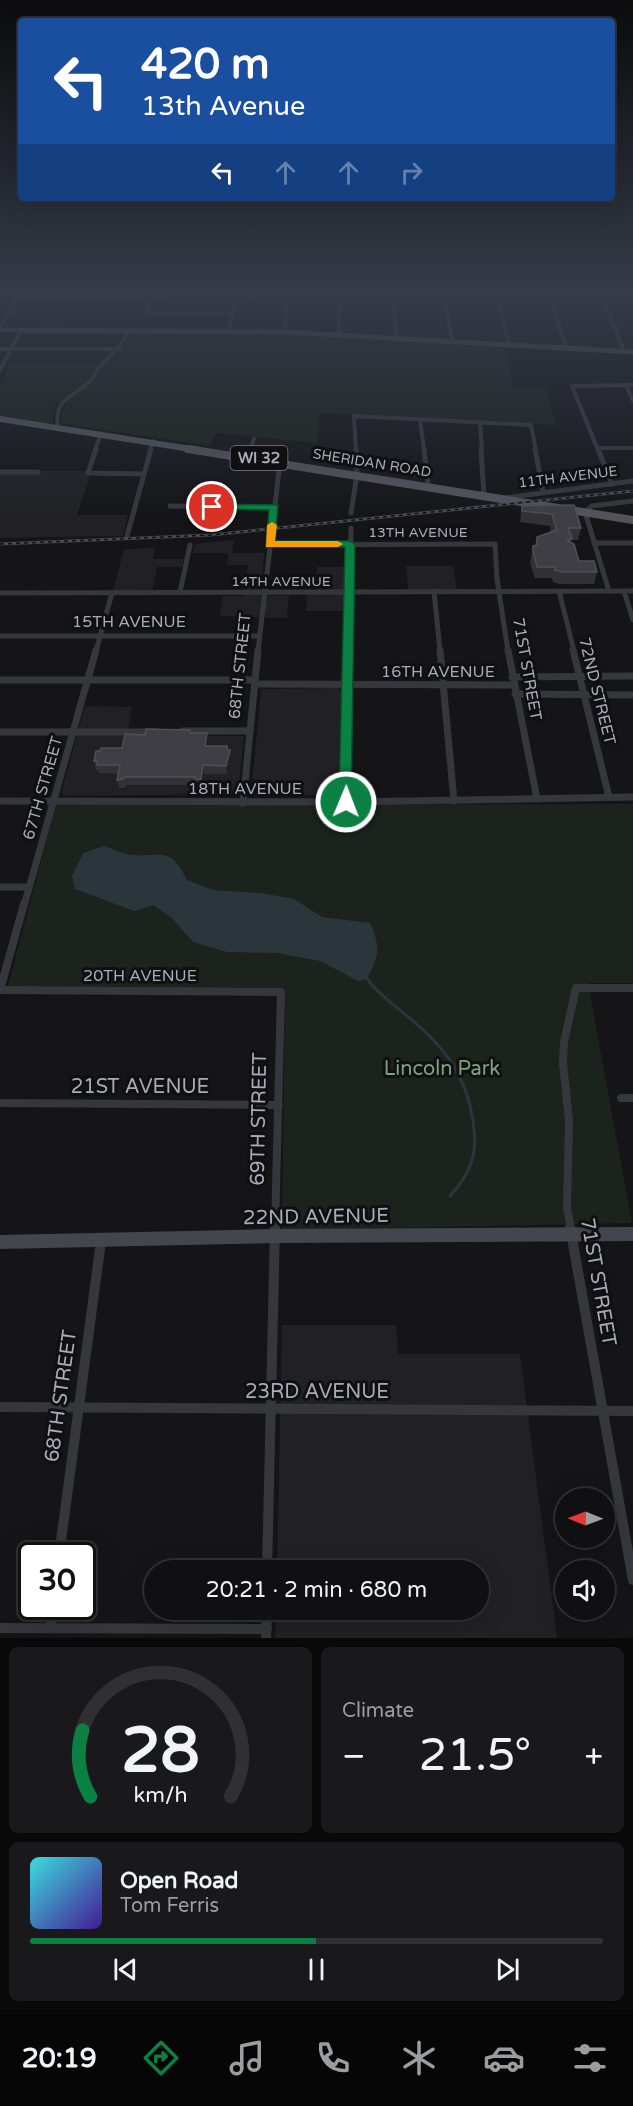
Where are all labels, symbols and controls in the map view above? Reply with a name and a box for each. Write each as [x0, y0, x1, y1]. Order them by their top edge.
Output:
text: 420 m [141, 39, 270, 90]
icon: left [42, 42, 120, 120]
text: 13th Avenue [141, 90, 305, 123]
icon: left [206, 156, 239, 189]
icon: ahead [269, 156, 302, 189]
icon: ahead [332, 156, 365, 189]
icon: right [395, 156, 428, 189]
street label: SHERIDAN ROAD [312, 445, 432, 481]
road number: WI 32 [230, 446, 288, 470]
street label: 11TH AVENUE [518, 462, 619, 492]
pin [186, 481, 237, 532]
icon: arrive [195, 490, 228, 523]
street label: 13TH AVENUE [368, 524, 468, 541]
street label: 14TH AVENUE [231, 573, 331, 590]
street label: 15TH AVENUE [72, 612, 186, 632]
street label: 68TH STREET [224, 612, 256, 720]
street label: 71ST STREET [508, 616, 546, 722]
street label: 72ND STREET [574, 635, 620, 747]
street label: 16TH AVENUE [381, 662, 495, 682]
street label: 67TH STREET [19, 734, 67, 842]
position arrow [314, 770, 378, 834]
street label: 18TH AVENUE [188, 779, 302, 799]
street label: 20TH AVENUE [83, 966, 197, 986]
street label: 69TH STREET [246, 1052, 272, 1186]
park label: Lincoln Park [384, 1057, 500, 1081]
street label: 21ST AVENUE [71, 1075, 209, 1099]
street label: 22ND AVENUE [243, 1204, 389, 1230]
street label: 71ST STREET [575, 1216, 621, 1348]
street label: 68TH STREET [40, 1328, 82, 1464]
street label: 23RD AVENUE [245, 1380, 389, 1404]
north arrow [555, 1488, 615, 1548]
map controls [555, 1488, 615, 1620]
speed limit sign: 30 [18, 1542, 96, 1620]
button: sound [555, 1560, 615, 1620]
text: 20:21 · 2 min · 680 m [206, 1577, 427, 1603]
text: Climate [342, 1699, 414, 1723]
text: 28 [121, 1714, 200, 1789]
text: 21.5° [419, 1729, 531, 1783]
text: − [342, 1737, 366, 1776]
text: + [584, 1737, 603, 1776]
text: km/h [134, 1782, 187, 1808]
text: Open Road [120, 1868, 238, 1894]
text: Tom Ferris [120, 1894, 219, 1918]
icon: previous [109, 1953, 142, 1986]
icon: pause [300, 1953, 333, 1986]
icon: next [491, 1953, 524, 1986]
icon: directions [140, 2037, 182, 2079]
icon: music [226, 2037, 268, 2079]
icon: phone [312, 2037, 354, 2079]
icon: climate [398, 2037, 440, 2079]
icon: car [483, 2037, 525, 2079]
icon: filters [569, 2037, 611, 2079]
text: 20:19 [22, 2042, 97, 2075]

